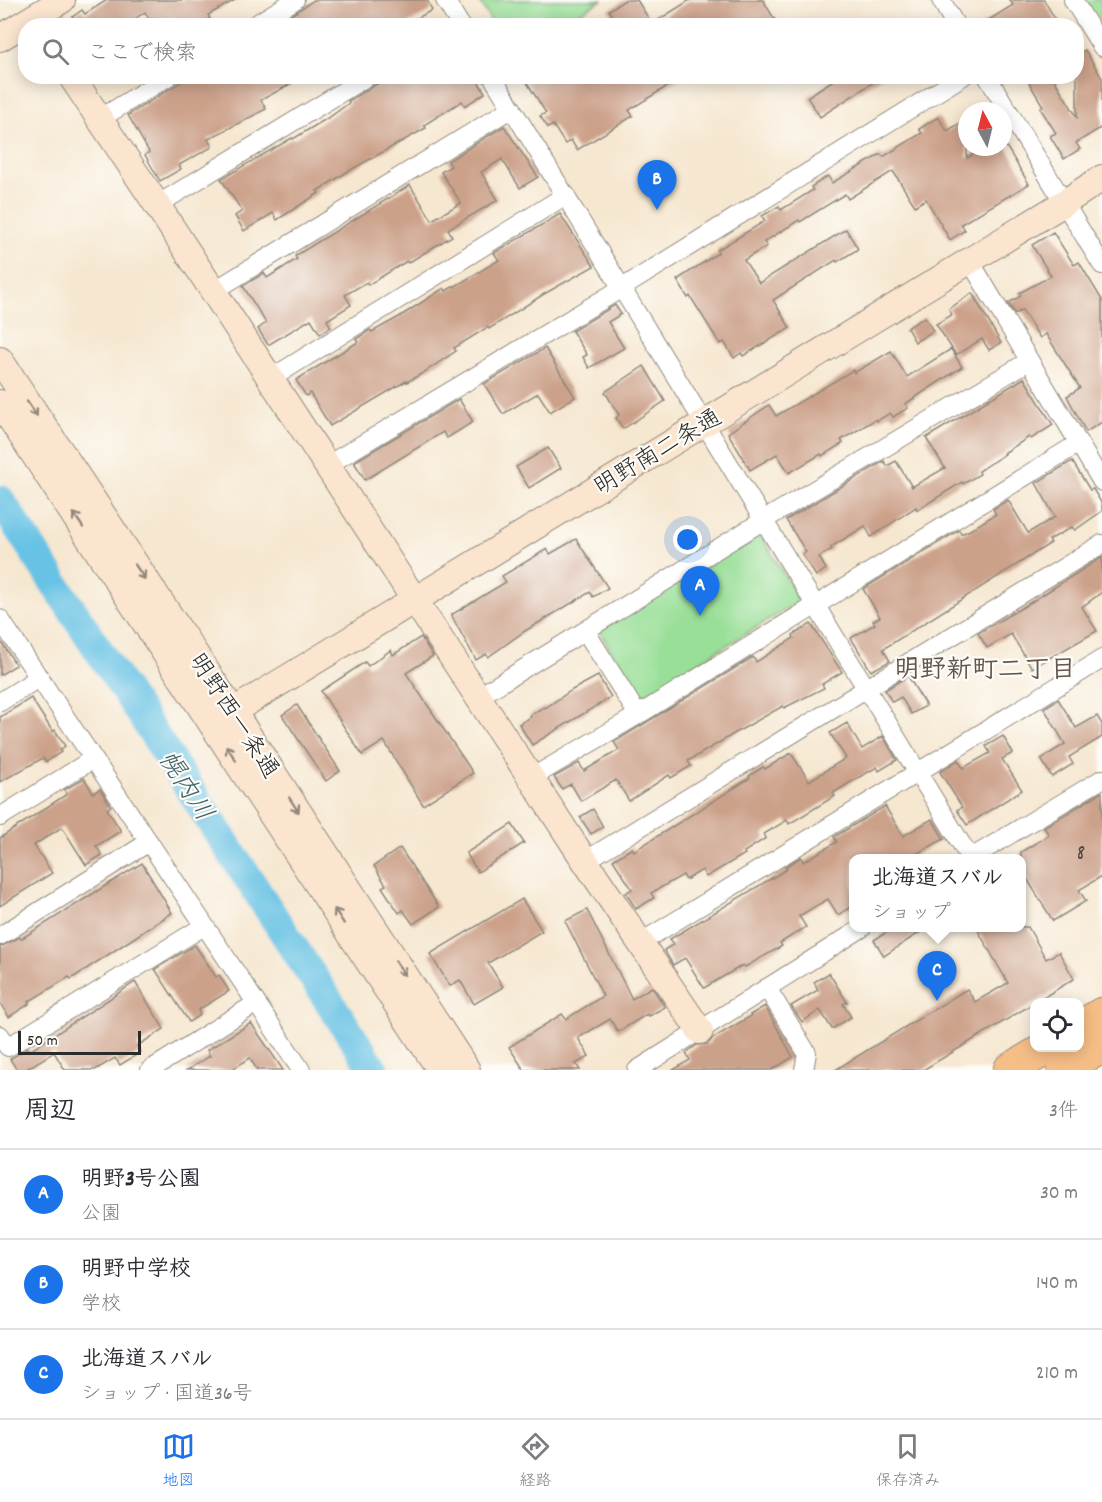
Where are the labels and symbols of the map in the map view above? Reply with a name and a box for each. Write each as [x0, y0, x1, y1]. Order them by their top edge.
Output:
north arrow [958, 102, 1012, 156]
pin: B [638, 160, 676, 210]
one-way arrow [27, 400, 39, 417]
street label: 明野南二条通 [588, 402, 729, 505]
one-way arrow [71, 512, 84, 529]
your location [673, 525, 702, 554]
one-way arrow [134, 563, 146, 579]
pin: A [680, 566, 720, 616]
street label: 明野西一条通 [179, 647, 286, 786]
district label: 明野新町二丁目 [894, 653, 1076, 690]
water label: 幌内川 [147, 744, 221, 830]
one-way arrow [225, 745, 237, 762]
one-way arrow [287, 796, 300, 813]
house number: 8 [1077, 840, 1085, 870]
one-way arrow [333, 908, 345, 925]
pin: C [918, 952, 956, 1001]
one-way arrow [395, 959, 407, 976]
scale bar [18, 1028, 141, 1056]

